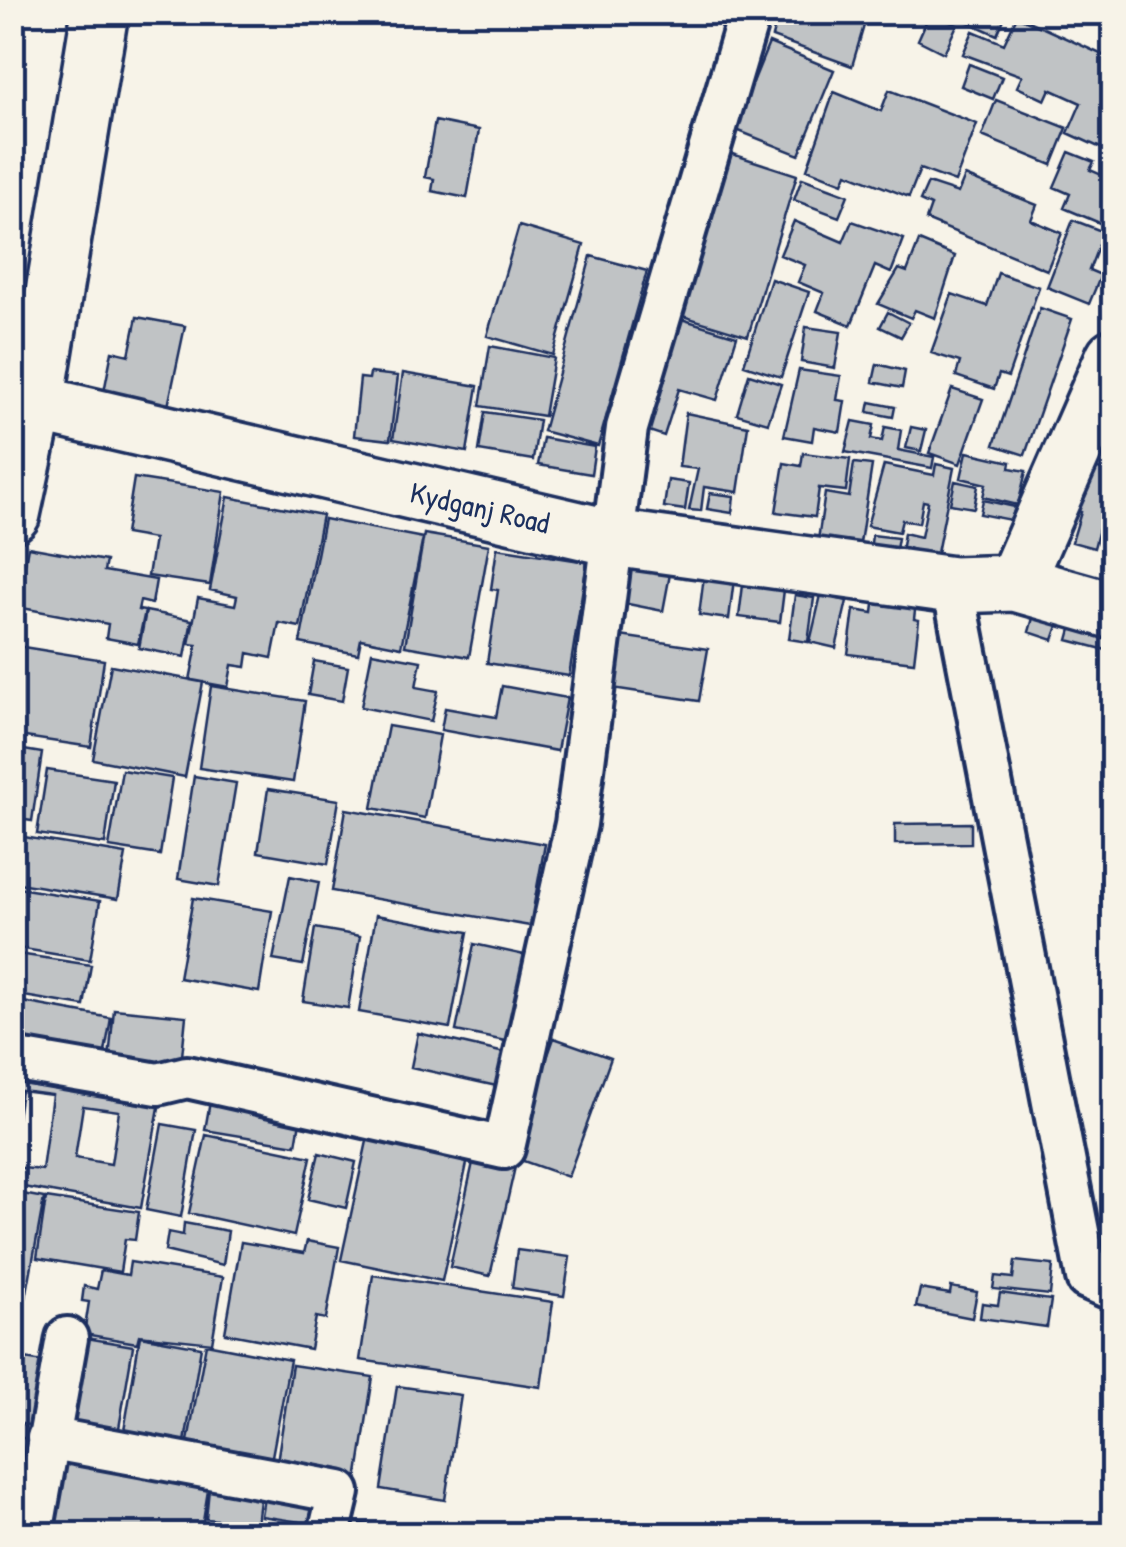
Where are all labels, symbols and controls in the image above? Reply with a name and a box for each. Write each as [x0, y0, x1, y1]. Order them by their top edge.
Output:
street label: Kydganj Road [406, 472, 554, 543]

